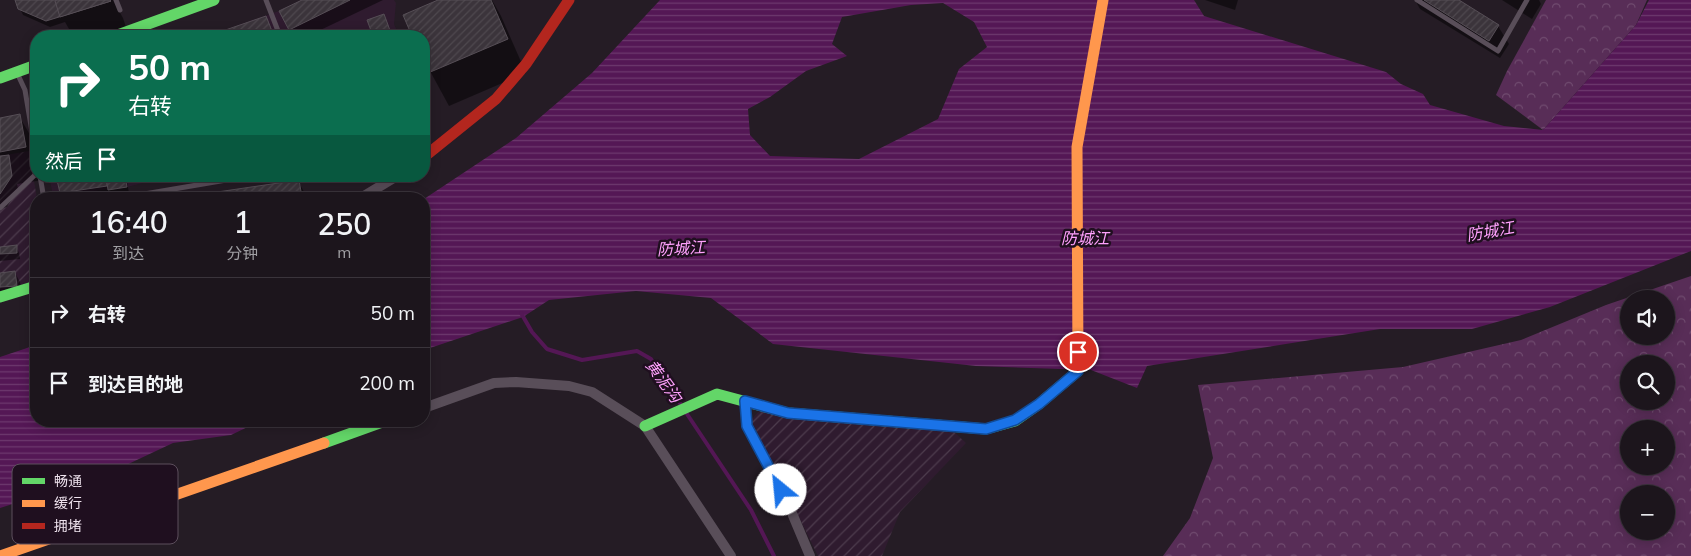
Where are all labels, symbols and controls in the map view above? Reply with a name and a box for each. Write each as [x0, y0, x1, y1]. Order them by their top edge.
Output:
text: 50 m [128, 45, 211, 89]
icon: right [45, 50, 110, 115]
text: 右转 [128, 92, 172, 120]
icon: arrive [93, 145, 121, 173]
text: 然后 [45, 149, 83, 173]
text: 16:40 [89, 203, 168, 241]
text: 1 [234, 203, 252, 241]
text: 250 [317, 205, 371, 243]
water label: 防城江 [1465, 217, 1517, 245]
water label: 防城江 [1061, 228, 1111, 248]
water label: 防城江 [657, 237, 707, 259]
text: m [337, 242, 351, 262]
text: 到达 [112, 243, 144, 263]
text: 分钟 [227, 243, 259, 263]
map controls [1620, 290, 1675, 540]
button: sound [1620, 290, 1675, 345]
icon: right [45, 299, 73, 327]
text: 50 m [371, 301, 415, 325]
text: 右转 [88, 302, 126, 326]
pin [1057, 331, 1099, 373]
icon: arrive [1064, 338, 1092, 366]
button: search [1620, 355, 1675, 410]
water label: 黄泥沟 [642, 356, 687, 408]
icon: arrive [45, 369, 73, 397]
text: 200 m [359, 371, 415, 395]
text: 到达目的地 [88, 372, 183, 396]
button: + [1620, 420, 1675, 475]
position arrow [754, 463, 806, 515]
legend [12, 464, 178, 544]
text: 畅通 [54, 472, 82, 490]
button: − [1620, 485, 1675, 540]
text: 缓行 [54, 494, 82, 512]
text: 拥堵 [54, 517, 82, 535]

